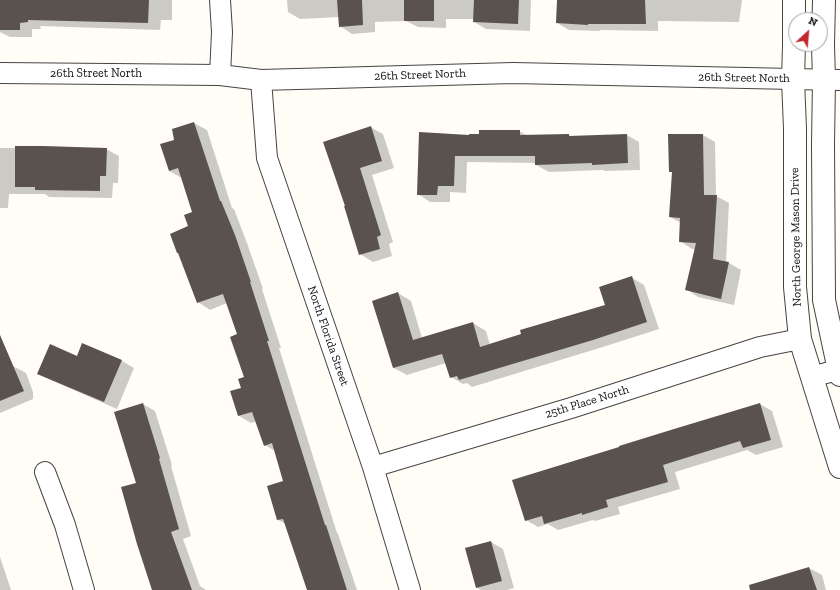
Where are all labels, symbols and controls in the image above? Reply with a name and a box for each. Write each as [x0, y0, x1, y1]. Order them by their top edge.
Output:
north arrow [788, 12, 828, 52]
text: N [806, 14, 820, 29]
street label: 26th Street North [374, 66, 466, 84]
street label: 26th Street North [50, 67, 142, 81]
street label: 26th Street North [698, 70, 790, 86]
street label: North George Mason Drive [788, 167, 804, 307]
street label: North Florida Street [304, 284, 352, 388]
street label: 25th Place North [543, 382, 631, 422]

